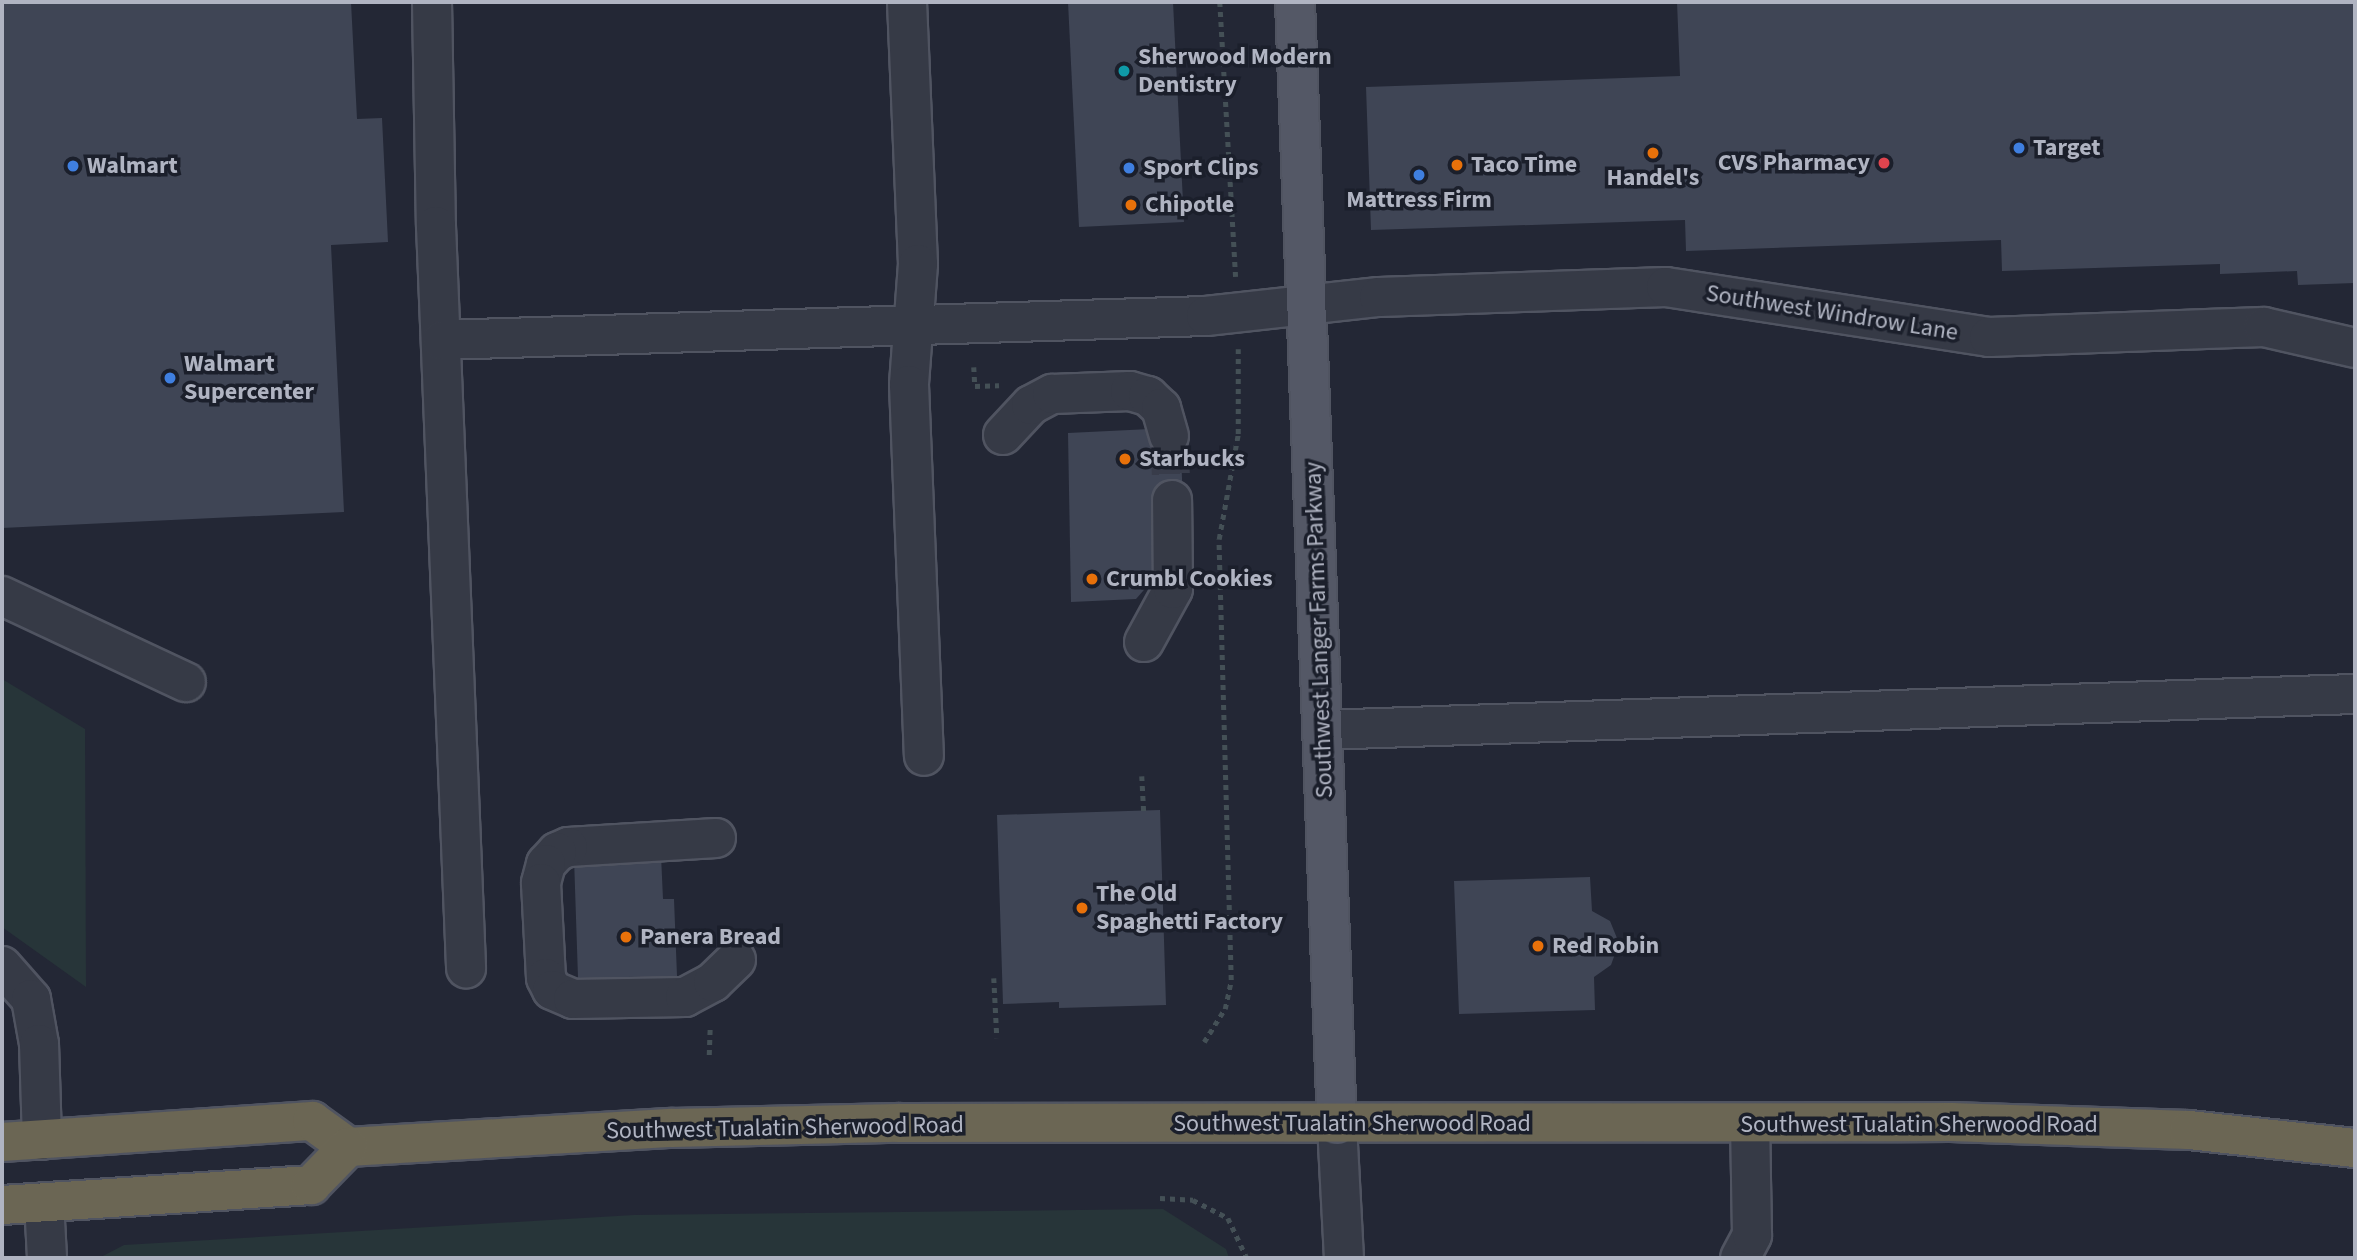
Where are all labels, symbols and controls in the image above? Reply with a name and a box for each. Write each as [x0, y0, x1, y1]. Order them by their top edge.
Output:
place label: Sherwood Modern Dentistry [1138, 43, 1332, 99]
marker: Sherwood Modern Dentistry [1116, 63, 1132, 79]
place label: Target [2033, 134, 2101, 162]
marker: Target [2011, 140, 2027, 156]
marker: Handel's [1645, 145, 1661, 161]
place label: CVS Pharmacy [1718, 149, 1870, 177]
place label: Taco Time [1471, 151, 1577, 179]
place label: Walmart [87, 152, 178, 180]
place label: Sport Clips [1143, 154, 1259, 182]
marker: CVS Pharmacy [1876, 155, 1892, 171]
marker: Taco Time [1449, 157, 1465, 173]
marker: Walmart [65, 158, 81, 174]
marker: Sport Clips [1121, 160, 1137, 176]
place label: Handel's [1607, 164, 1699, 192]
marker: Mattress Firm [1411, 167, 1427, 183]
place label: Mattress Firm [1346, 186, 1492, 214]
place label: Chipotle [1145, 191, 1234, 219]
marker: Chipotle [1123, 197, 1139, 213]
street label: Southwest Windrow Lane [1704, 279, 1960, 347]
place label: Walmart Supercenter [184, 350, 314, 406]
marker: Walmart Supercenter [162, 370, 178, 386]
place label: Starbucks [1139, 445, 1245, 473]
marker: Starbucks [1117, 451, 1133, 467]
street label: Southwest Langer Farms Parkway [1299, 461, 1339, 799]
place label: Crumbl Cookies [1106, 565, 1273, 593]
marker: Crumbl Cookies [1084, 571, 1100, 587]
place label: The Old Spaghetti Factory [1096, 880, 1283, 936]
marker: The Old Spaghetti Factory [1074, 900, 1090, 916]
place label: Panera Bread [640, 923, 781, 951]
marker: Panera Bread [618, 929, 634, 945]
place label: Red Robin [1552, 932, 1659, 960]
marker: Red Robin [1530, 938, 1546, 954]
street label: Southwest Tualatin Sherwood Road [606, 1110, 964, 1146]
street label: Southwest Tualatin Sherwood Road [1173, 1110, 1531, 1138]
street label: Southwest Tualatin Sherwood Road [1740, 1111, 2098, 1139]

